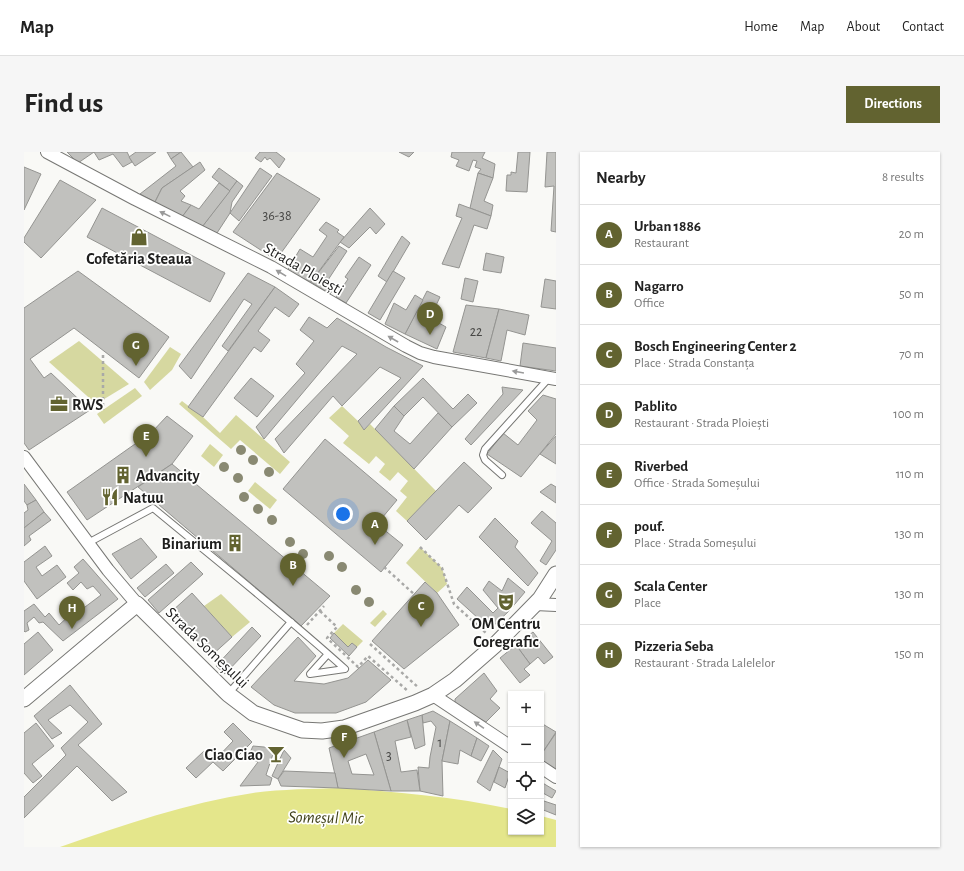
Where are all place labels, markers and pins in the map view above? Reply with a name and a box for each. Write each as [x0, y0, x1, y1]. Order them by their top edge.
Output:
shop icon: Cofetăria Steaua [129, 227, 149, 247]
place label: Cofetăria Steaua [86, 251, 192, 267]
pin: D [417, 302, 443, 335]
pin: G [123, 333, 149, 366]
office icon: RWS [49, 394, 69, 414]
place label: RWS [72, 397, 103, 413]
pin: E [133, 424, 159, 457]
building icon: Advancity [113, 465, 133, 485]
place label: Advancity [136, 468, 200, 485]
restaurant icon: Natuu [100, 487, 120, 507]
place label: Natuu [123, 490, 164, 506]
pin: A [362, 512, 388, 545]
building icon: Binarium [225, 533, 245, 553]
place label: Binarium [162, 536, 222, 552]
pin: B [280, 553, 306, 586]
theatre icon: OM Centru Coregrafic [496, 592, 516, 612]
pin: C [408, 594, 434, 627]
pin: H [59, 596, 85, 629]
place label: OM Centru Coregrafic [472, 616, 541, 650]
pin: F [331, 725, 357, 758]
bar icon: Ciao Ciao [266, 744, 286, 764]
place label: Ciao Ciao [204, 747, 263, 763]

